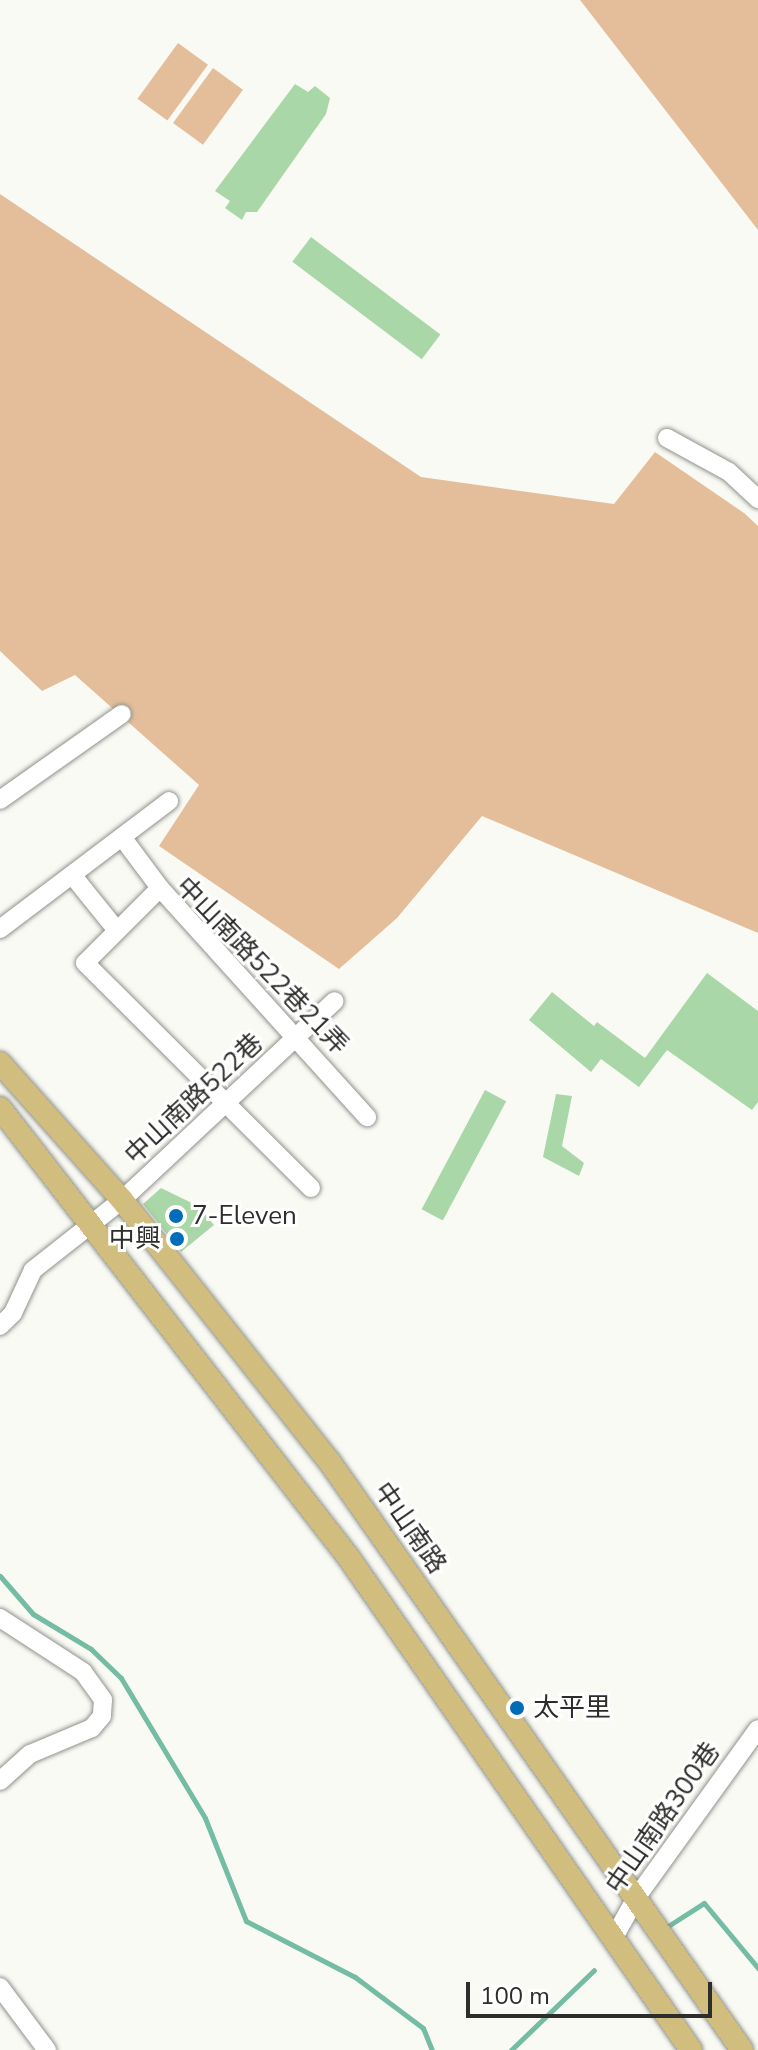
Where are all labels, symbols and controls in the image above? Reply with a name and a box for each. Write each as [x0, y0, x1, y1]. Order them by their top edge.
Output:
street label: 中山南路522巷21弄 [170, 871, 354, 1061]
street label: 中山南路522巷 [119, 1027, 269, 1171]
place label: 7-Eleven [192, 1200, 297, 1232]
marker: 7-Eleven [167, 1207, 185, 1225]
place label: 中興 [109, 1223, 161, 1255]
marker: 中興 [168, 1230, 186, 1248]
street label: 中山南路 [367, 1476, 453, 1580]
place label: 太平里 [533, 1692, 611, 1724]
marker: 太平里 [508, 1699, 526, 1717]
street label: 中山南路300巷 [600, 1737, 726, 1899]
scale bar [470, 1966, 716, 2016]
text: 100 m [480, 1980, 550, 2012]

